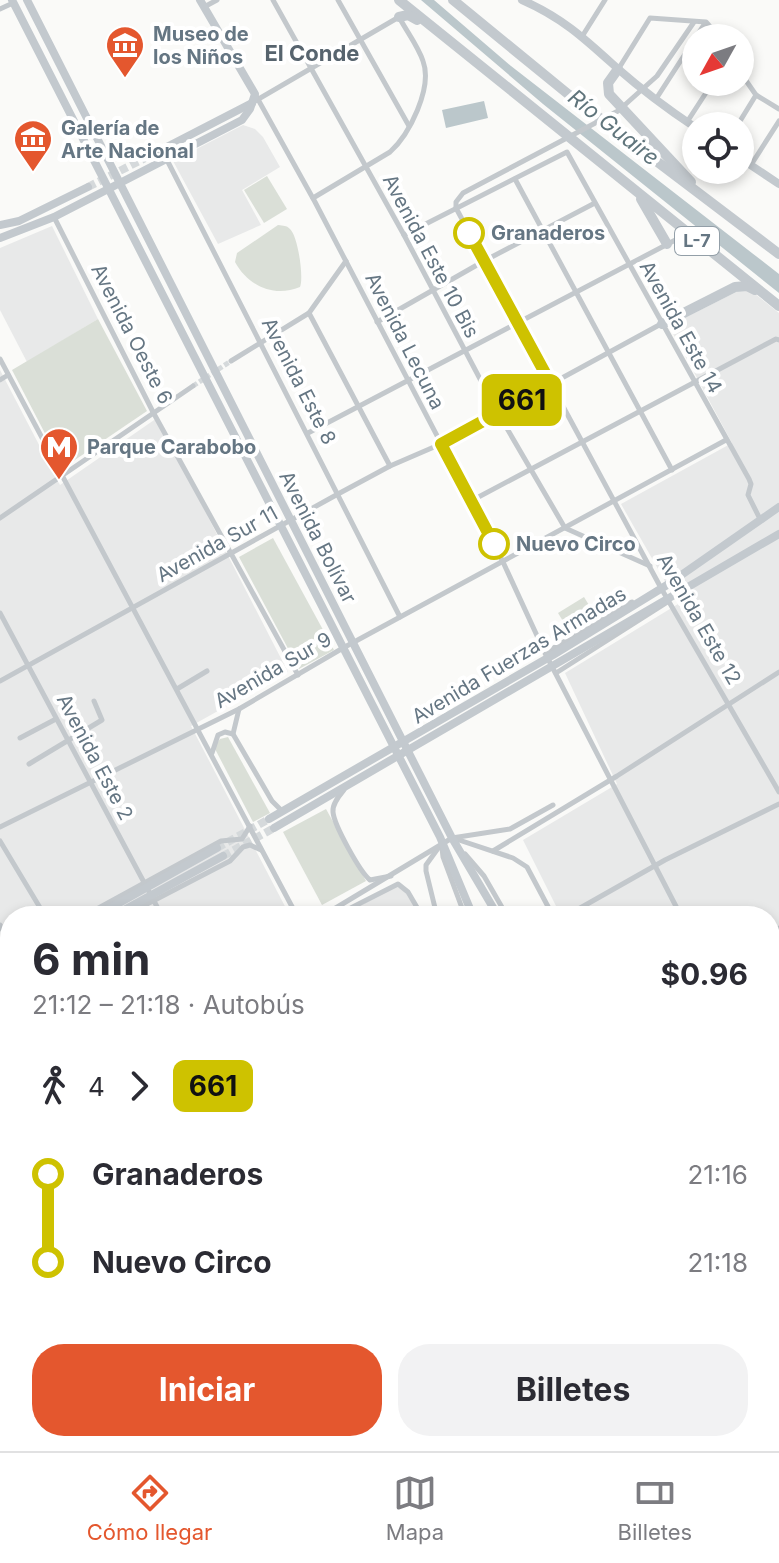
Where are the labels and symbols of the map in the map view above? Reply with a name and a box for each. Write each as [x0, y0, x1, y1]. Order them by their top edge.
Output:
place label: Museo de los Niños [153, 22, 249, 69]
museum icon: Museo de los Niños [104, 24, 146, 79]
north arrow [682, 24, 754, 96]
district label: El Conde [265, 40, 359, 66]
water label: Río Guaire [564, 84, 664, 170]
place label: Galería de Arte Nacional [61, 116, 194, 163]
museum icon: Galería de Arte Nacional [12, 118, 54, 173]
street label: Avenida Este 10 Bis [378, 170, 484, 342]
marker: Granaderos [454, 218, 484, 248]
place label: Granaderos [491, 221, 605, 245]
road number: L-7 [675, 227, 719, 255]
street label: Avenida Este 14 [635, 256, 727, 398]
street label: Avenida Oeste 6 [86, 260, 178, 408]
street label: Avenida Lecuna [360, 269, 450, 413]
street label: Avenida Este 8 [257, 313, 341, 449]
line badge: 661 [476, 374, 568, 426]
metro station icon: Parque Carabobo [38, 426, 80, 481]
place label: Parque Carabobo [87, 435, 256, 459]
street label: Avenida Bolívar [274, 467, 362, 608]
street label: Avenida Sur 11 [152, 501, 282, 587]
marker: Nuevo Circo [479, 529, 509, 559]
place label: Nuevo Circo [516, 532, 636, 556]
street label: Avenida Este 12 [652, 549, 746, 689]
street label: Avenida Fuerzas Armadas [407, 581, 631, 729]
street label: Avenida Sur 9 [210, 627, 336, 713]
street label: Avenida Este 2 [52, 690, 138, 824]

